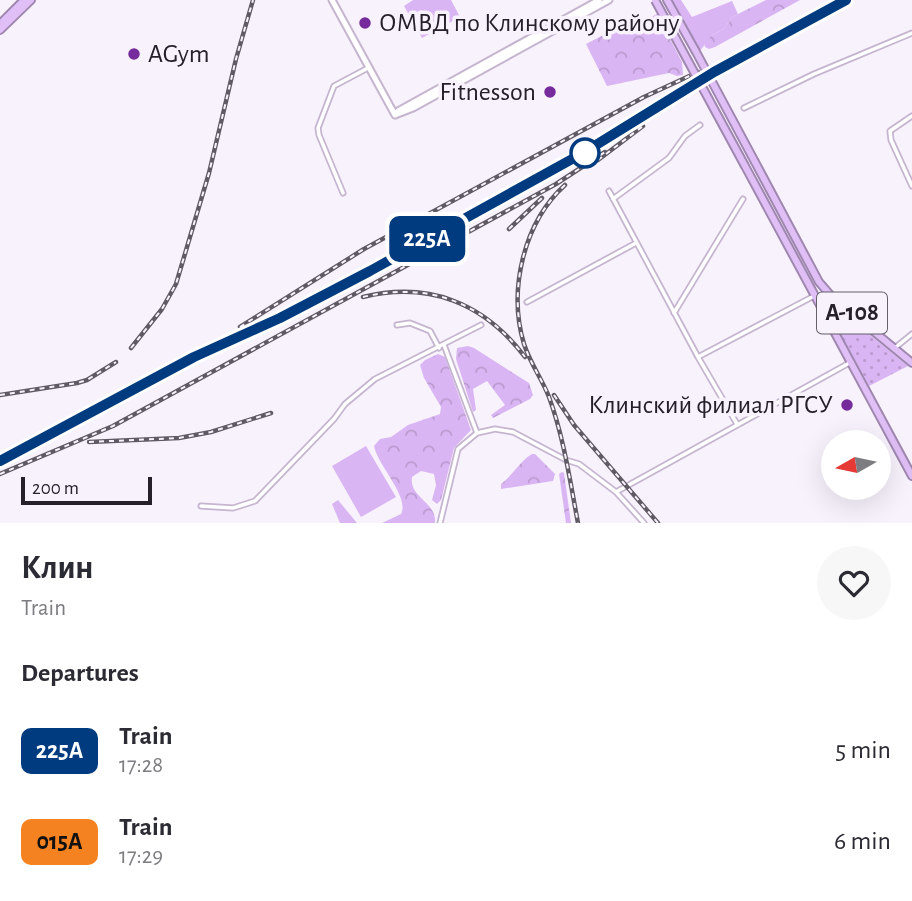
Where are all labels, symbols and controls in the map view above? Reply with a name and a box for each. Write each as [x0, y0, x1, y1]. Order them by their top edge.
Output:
place label: ОМВД по Клинскому району [379, 10, 679, 36]
marker: ОМВД по Клинскому району [357, 15, 373, 31]
place label: AGym [148, 41, 210, 67]
marker: AGym [126, 46, 142, 62]
place label: Fitnesson [440, 79, 536, 105]
marker: Fitnesson [542, 84, 558, 100]
unlabelled marker [570, 138, 600, 168]
line badge: 225А [378, 216, 476, 262]
text: 225А [403, 227, 451, 251]
road number: А-108 [817, 292, 887, 334]
place label: Клинский филиал РГСУ [588, 392, 833, 418]
marker: Клинский филиал РГСУ [839, 397, 855, 413]
north arrow [821, 430, 891, 500]
map controls [821, 430, 891, 500]
scale bar [21, 474, 152, 506]
text: 200 m [32, 479, 79, 498]
button: heart [817, 546, 891, 620]
text: Клин [21, 552, 94, 585]
text: Train [21, 597, 66, 620]
text: Departures [21, 660, 139, 686]
text: Train [119, 723, 172, 749]
text: 5 min [835, 737, 891, 763]
text: 225А [36, 739, 83, 763]
text: 17:28 [119, 754, 163, 777]
text: Train [119, 814, 172, 840]
text: 6 min [834, 828, 891, 854]
text: 015А [36, 830, 83, 854]
text: 17:29 [119, 845, 163, 868]

